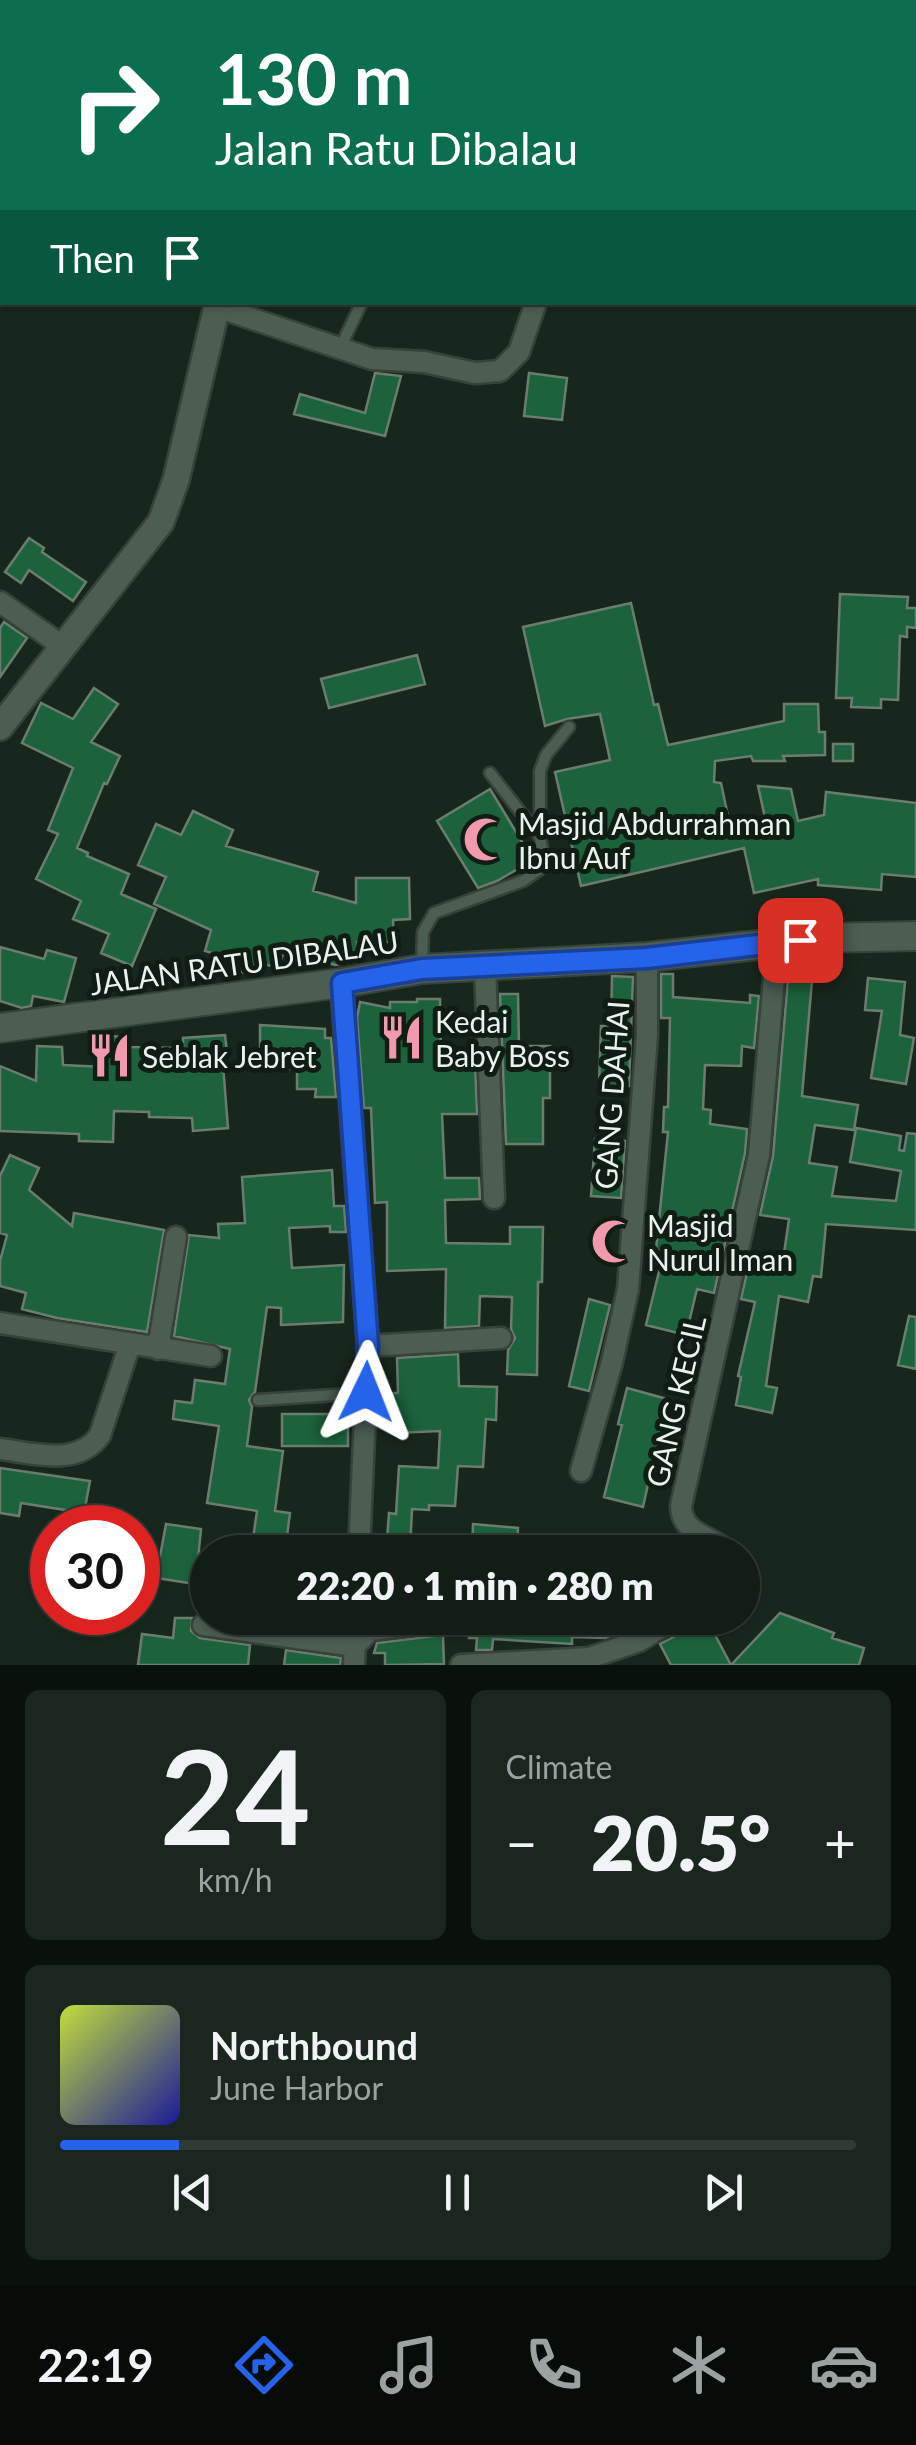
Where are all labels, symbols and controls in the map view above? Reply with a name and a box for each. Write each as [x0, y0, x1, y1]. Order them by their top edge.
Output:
text: 130 m [215, 36, 412, 120]
icon: right [50, 40, 180, 170]
text: Jalan Ratu Dibalau [215, 121, 578, 175]
icon: arrive [155, 230, 210, 285]
text: Then [50, 235, 135, 281]
place label: Masjid Abdurrahman Ibnu Auf [518, 805, 791, 875]
mosque icon: Masjid Abdurrahman Ibnu Auf [461, 816, 509, 864]
pin [758, 898, 843, 983]
icon: arrive [773, 913, 828, 968]
street label: JALAN RATU DIBALAU [87, 923, 401, 1001]
street label: GANG DAHAI [586, 1000, 636, 1190]
place label: Kedai Baby Boss [435, 1003, 570, 1073]
restaurant icon: Kedai Baby Boss [378, 1014, 426, 1062]
restaurant icon: Seblak Jebret [85, 1032, 133, 1080]
place label: Seblak Jebret [142, 1038, 317, 1074]
place label: Masjid Nurul Iman [647, 1207, 793, 1277]
mosque icon: Masjid Nurul Iman [590, 1218, 638, 1266]
street label: GANG KECIL [638, 1312, 712, 1490]
position arrow [314, 1340, 418, 1444]
speed limit sign: 30 [30, 1505, 160, 1635]
text: 22:20 · 1 min · 280 m [296, 1562, 654, 1608]
text: 24 [160, 1717, 311, 1873]
text: Climate [506, 1747, 612, 1786]
text: 20.5° [591, 1797, 771, 1887]
text: − [506, 1809, 537, 1875]
text: + [824, 1809, 856, 1875]
text: km/h [198, 1860, 273, 1899]
text: Northbound [210, 2022, 418, 2068]
text: June Harbor [210, 2068, 383, 2107]
icon: previous [165, 2165, 220, 2220]
icon: pause [430, 2165, 485, 2220]
icon: next [696, 2165, 751, 2220]
icon: directions [229, 2330, 299, 2400]
icon: music [374, 2330, 444, 2400]
icon: phone [519, 2330, 589, 2400]
icon: climate [664, 2330, 734, 2400]
icon: car [809, 2330, 879, 2400]
text: 22:19 [38, 2338, 154, 2392]

